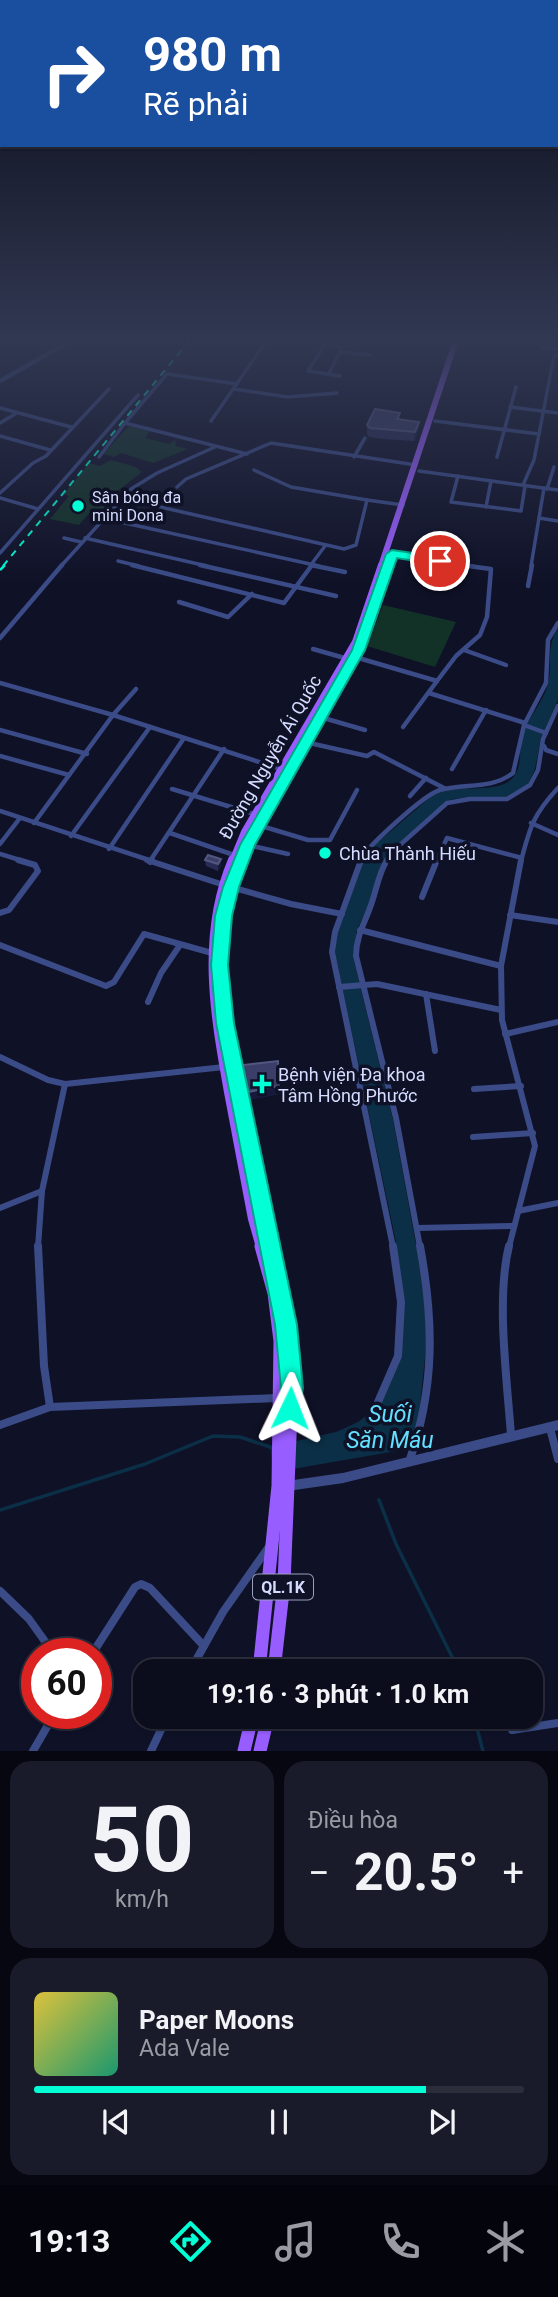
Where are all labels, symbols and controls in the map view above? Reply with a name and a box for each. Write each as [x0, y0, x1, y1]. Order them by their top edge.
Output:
text: 980 m [143, 26, 282, 83]
icon: right [28, 28, 119, 119]
text: Rẽ phải [143, 85, 248, 123]
place label: Sân bóng đa mini Dona [92, 488, 181, 525]
marker: Sân bóng đa mini Dona [70, 498, 86, 514]
pin [410, 531, 470, 591]
icon: arrive [421, 542, 459, 580]
street label: Đường Nguyễn Ái Quốc [214, 671, 326, 843]
place label: Chùa Thành Hiếu [339, 843, 476, 864]
marker: Chùa Thành Hiếu [317, 845, 333, 861]
place label: Bệnh viện Đa khoa Tâm Hồng Phước [278, 1064, 426, 1106]
marker: Bệnh viện Đa khoa Tâm Hồng Phước [252, 1074, 272, 1094]
position arrow [253, 1371, 327, 1445]
water label: Suối Săn Máu [346, 1401, 434, 1454]
road number: QL.1K [253, 1574, 313, 1600]
speed limit sign: 60 [21, 1638, 112, 1729]
text: 19:16 · 3 phút · 1.0 km [207, 1679, 469, 1709]
text: 50 [90, 1787, 194, 1893]
text: Điều hòa [308, 1807, 398, 1834]
text: 20.5° [354, 1842, 479, 1903]
text: − [308, 1851, 330, 1895]
text: + [502, 1851, 524, 1895]
text: km/h [115, 1886, 169, 1913]
text: Paper Moons [139, 2005, 294, 2035]
text: Ada Vale [139, 2035, 230, 2062]
icon: previous [97, 2103, 135, 2141]
icon: pause [260, 2103, 298, 2141]
icon: next [423, 2103, 461, 2141]
icon: directions [166, 2217, 215, 2266]
icon: music [271, 2217, 320, 2266]
icon: phone [376, 2217, 425, 2266]
icon: climate [481, 2217, 530, 2266]
text: 19:13 [28, 2222, 110, 2260]

